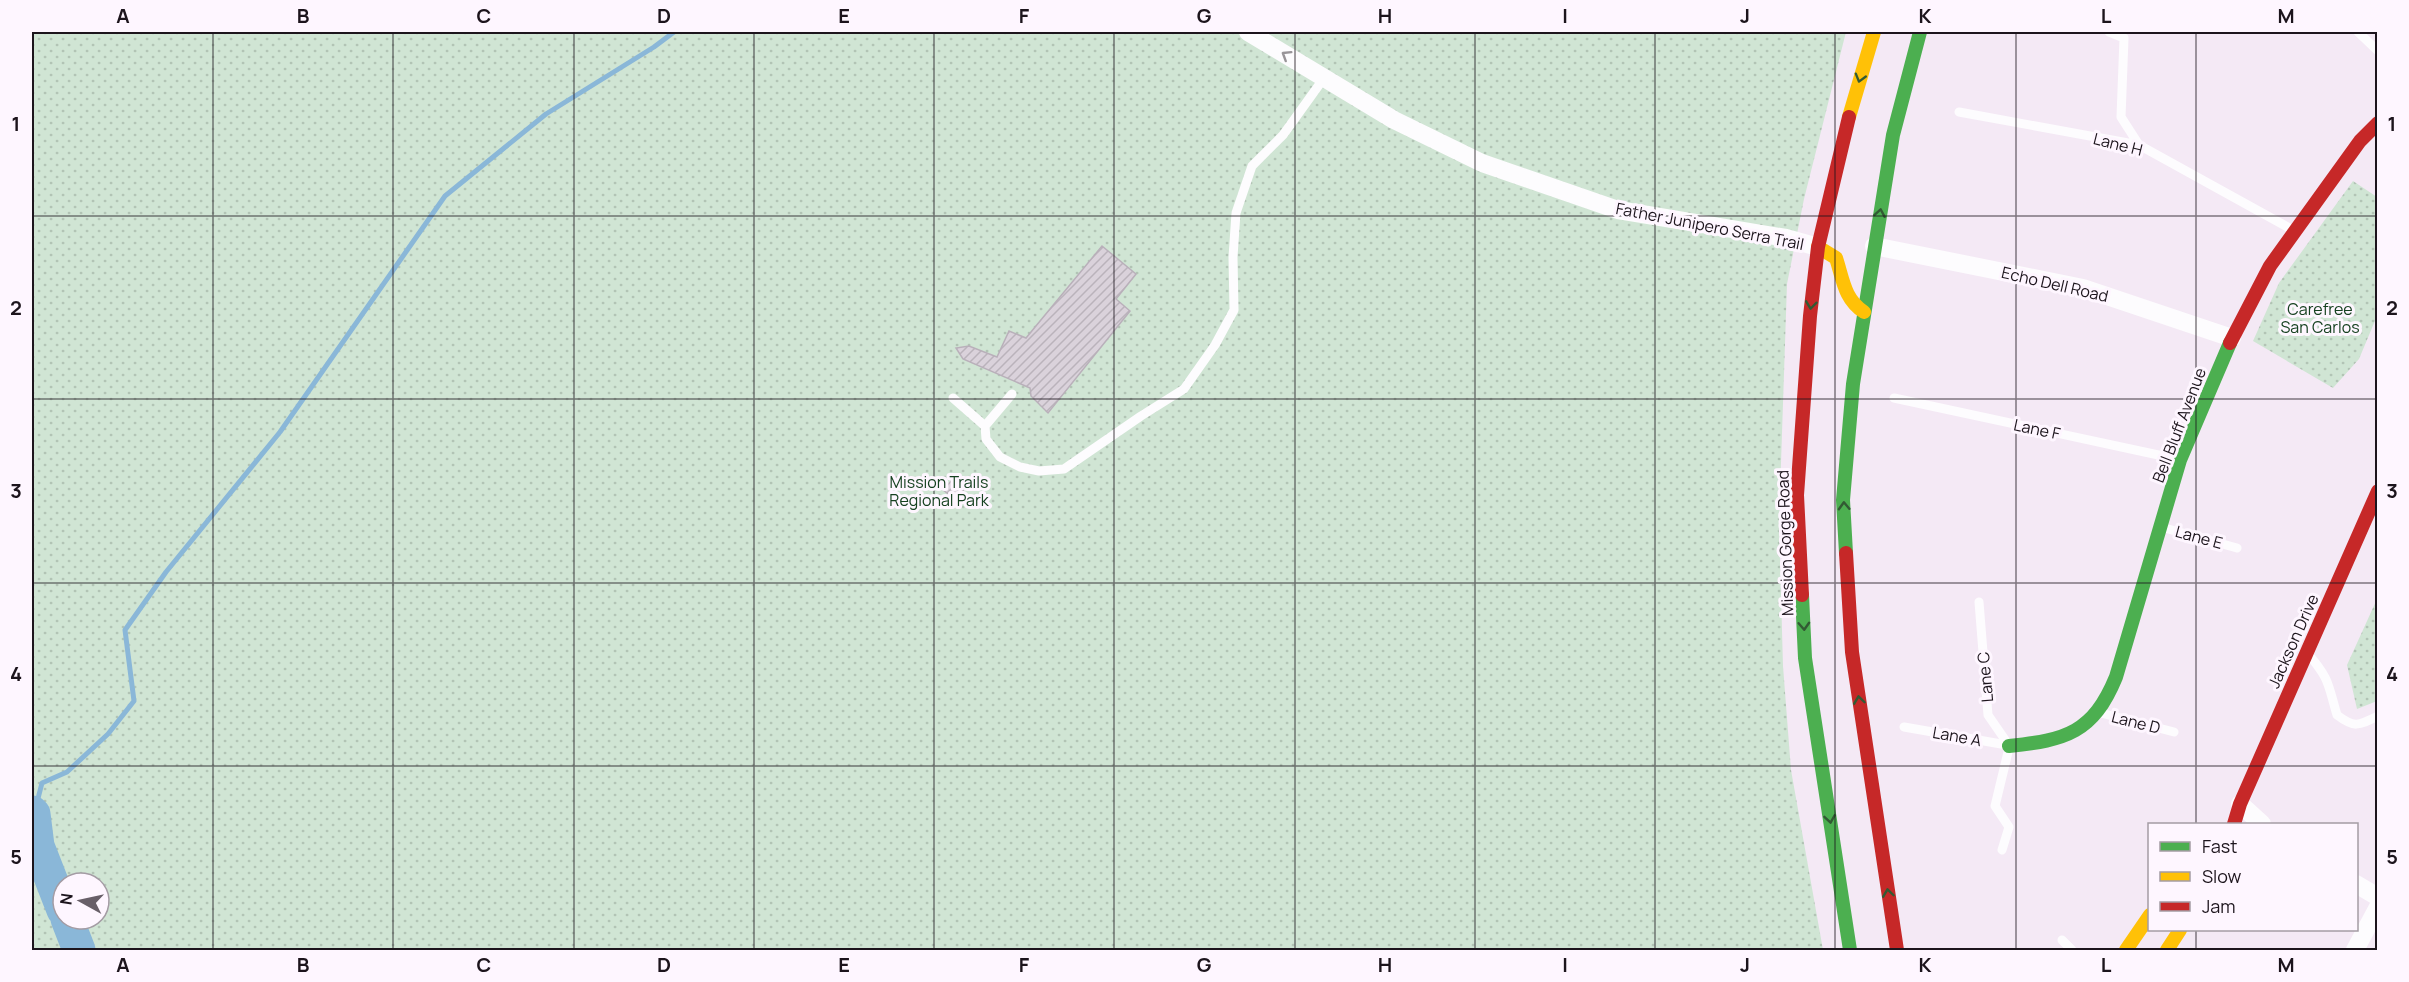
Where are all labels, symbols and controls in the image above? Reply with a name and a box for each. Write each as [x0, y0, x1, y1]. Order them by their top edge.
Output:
text: A [116, 2, 130, 29]
text: B [297, 2, 310, 29]
text: C [477, 2, 491, 29]
text: D [657, 2, 671, 29]
text: E [838, 2, 850, 29]
text: F [1019, 2, 1030, 29]
text: G [1197, 2, 1212, 29]
text: H [1378, 2, 1392, 29]
text: I [1562, 2, 1568, 29]
text: J [1740, 2, 1750, 29]
text: K [1919, 2, 1932, 29]
text: L [2101, 2, 2112, 29]
text: M [2277, 2, 2295, 29]
one-way arrow [1282, 51, 1292, 63]
one-way arrow [1855, 73, 1868, 83]
text: 1 [12, 110, 20, 137]
text: 1 [2388, 110, 2396, 137]
street label: Lane H [2091, 127, 2145, 161]
street label: Father Junipero Serra Trail [1614, 197, 1806, 255]
one-way arrow [1873, 208, 1885, 217]
street label: Echo Dell Road [1999, 261, 2111, 307]
text: 2 [10, 294, 22, 321]
text: 2 [2386, 294, 2398, 321]
park label: Carefree San Carlos [2280, 298, 2360, 338]
one-way arrow [1805, 301, 1818, 310]
street label: Bell Bluff Avenue [2147, 364, 2211, 486]
street label: Lane F [2012, 413, 2062, 445]
street label: Mission Gorge Road [1771, 470, 1799, 616]
park label: Mission Trails Regional Park [889, 471, 990, 511]
text: 3 [10, 477, 22, 504]
text: 3 [2386, 477, 2398, 504]
one-way arrow [1838, 501, 1850, 510]
street label: Lane E [2173, 520, 2225, 554]
street label: Jackson Drive [2262, 590, 2324, 692]
one-way arrow [1797, 621, 1810, 630]
street label: Lane C [1972, 651, 1998, 703]
text: 4 [10, 660, 22, 687]
text: 4 [2386, 660, 2398, 687]
one-way arrow [1854, 695, 1866, 704]
street label: Lane D [2109, 705, 2163, 739]
street label: Lane A [1931, 721, 1983, 751]
one-way arrow [1823, 814, 1835, 823]
legend [2148, 823, 2358, 931]
text: Fast [2202, 834, 2237, 858]
text: 5 [10, 843, 22, 870]
text: 5 [2386, 843, 2398, 870]
text: Slow [2202, 864, 2242, 888]
north arrow [51, 871, 111, 931]
one-way arrow [1882, 888, 1895, 898]
text: N [54, 892, 78, 906]
text: Jam [2202, 894, 2236, 918]
text: A [116, 951, 130, 978]
text: B [297, 951, 310, 978]
text: C [477, 951, 491, 978]
text: D [657, 951, 671, 978]
text: E [838, 951, 850, 978]
text: F [1019, 951, 1030, 978]
text: G [1197, 951, 1212, 978]
text: H [1378, 951, 1392, 978]
text: I [1562, 951, 1568, 978]
text: J [1740, 951, 1750, 978]
text: K [1919, 951, 1932, 978]
text: L [2101, 951, 2112, 978]
text: M [2277, 951, 2295, 978]

